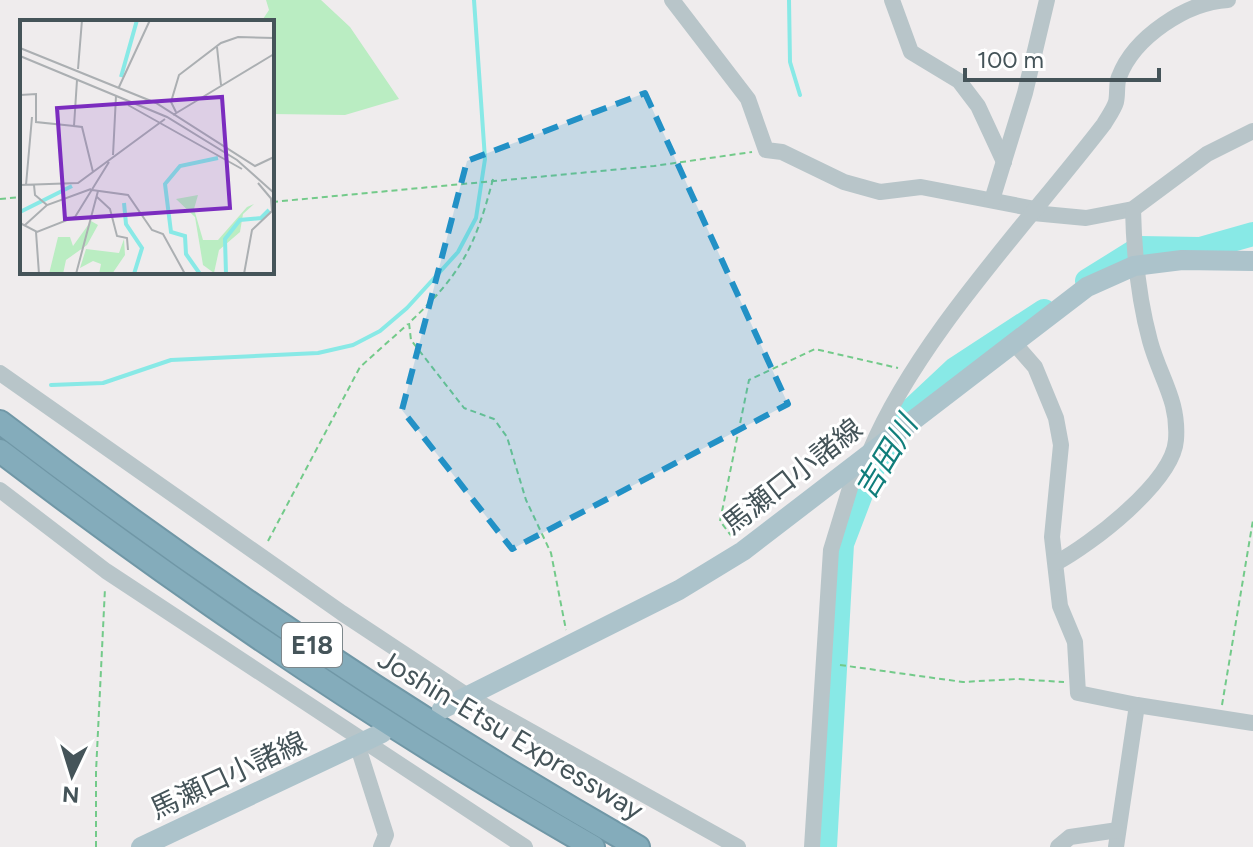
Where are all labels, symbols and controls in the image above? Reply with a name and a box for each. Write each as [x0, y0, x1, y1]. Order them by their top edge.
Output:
inset map [20, 20, 274, 274]
scale bar [965, 32, 1159, 82]
text: 100 m [977, 45, 1044, 74]
water label: 吉田川 [847, 406, 927, 505]
street label: 馬瀬口小諸線 [715, 411, 869, 541]
road number: E18 [282, 623, 342, 667]
street label: Joshin-Etsu Expressway [372, 641, 650, 827]
street label: 馬瀬口小諸線 [145, 724, 311, 826]
north arrow [32, 735, 112, 815]
text: N [61, 780, 80, 809]

